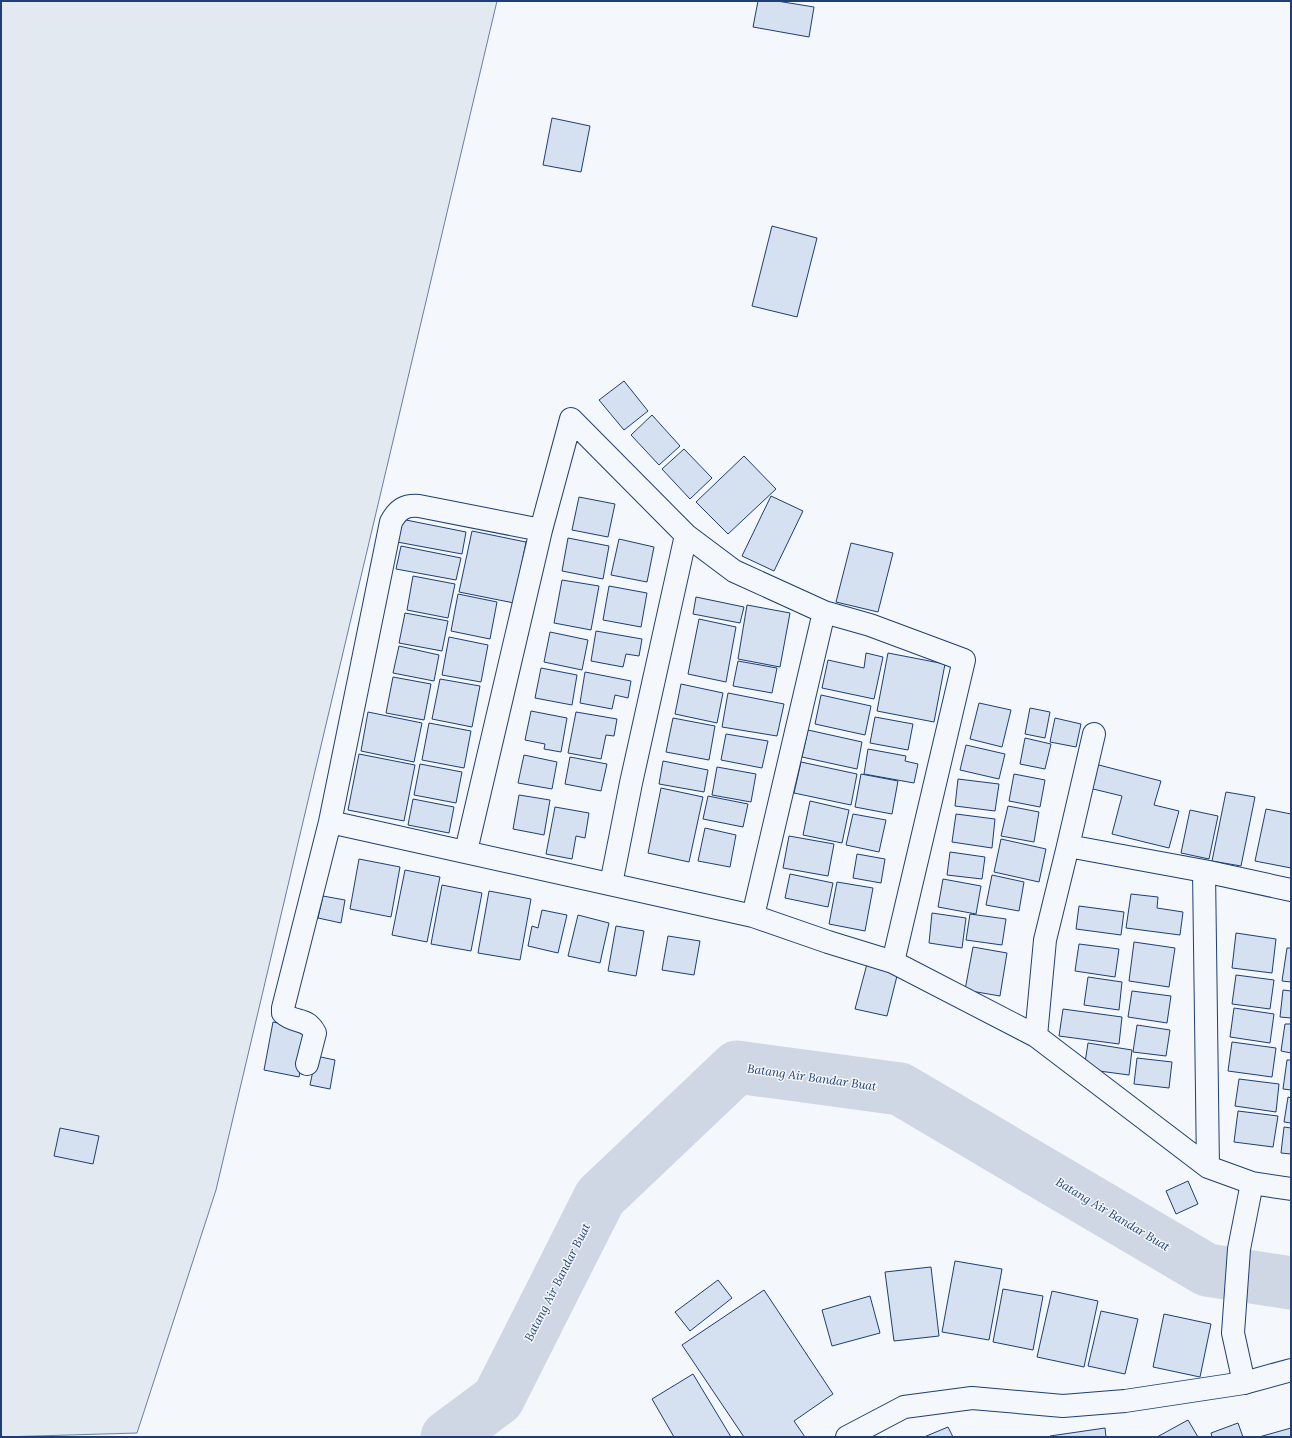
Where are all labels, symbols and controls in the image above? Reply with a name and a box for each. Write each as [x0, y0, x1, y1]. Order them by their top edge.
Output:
water label: Batang Air Bandar Buat [746, 1061, 878, 1094]
water label: Batang Air Bandar Buat [1053, 1174, 1173, 1254]
water label: Batang Air Bandar Buat [521, 1220, 594, 1343]

